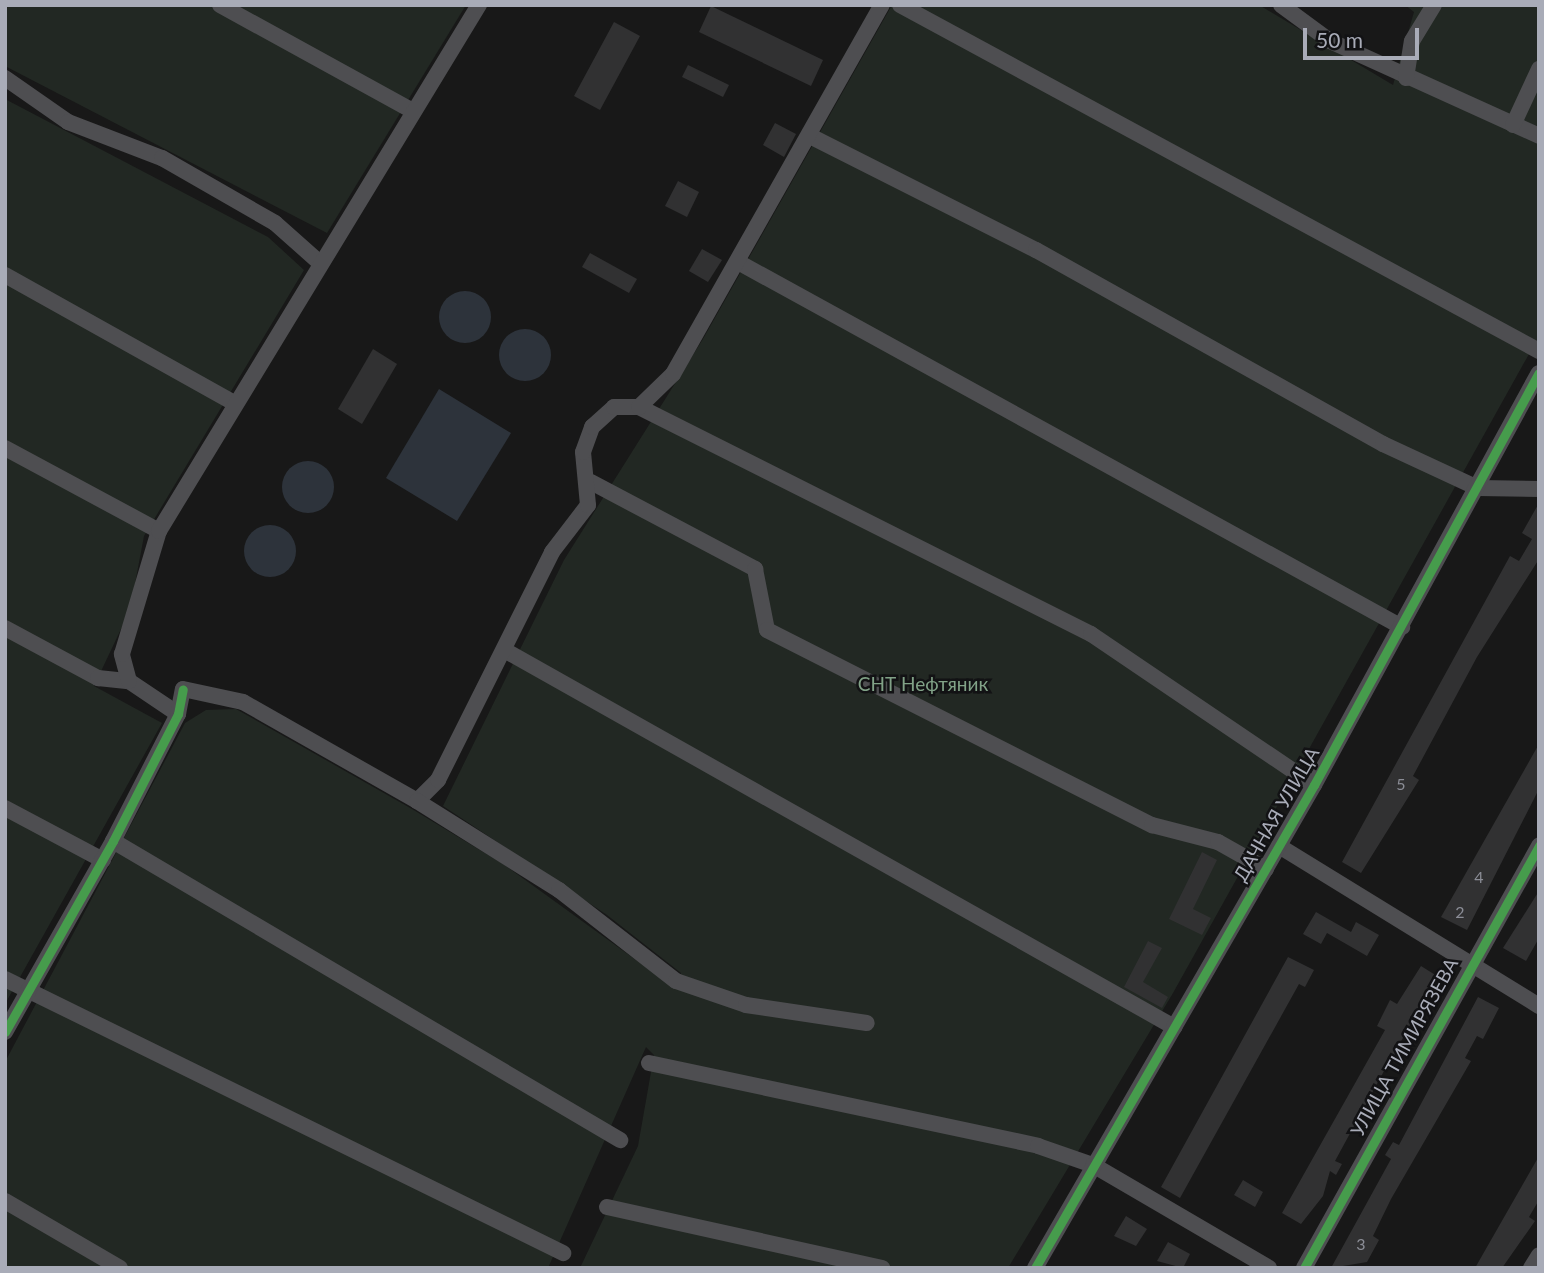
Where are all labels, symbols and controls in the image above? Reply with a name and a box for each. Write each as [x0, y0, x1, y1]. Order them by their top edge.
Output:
scale bar [1306, 14, 1422, 58]
text: 50 m [1316, 27, 1363, 52]
park label: СНТ Нефтяник [858, 673, 988, 695]
street label: ДАЧНАЯ УЛИЦА [1228, 743, 1324, 885]
house number: 5 [1396, 774, 1406, 794]
house number: 4 [1474, 867, 1484, 887]
house number: 2 [1455, 902, 1465, 922]
street label: УЛИЦА ТИМИРЯЗЕВА [1345, 954, 1463, 1140]
house number: 3 [1356, 1234, 1366, 1254]

